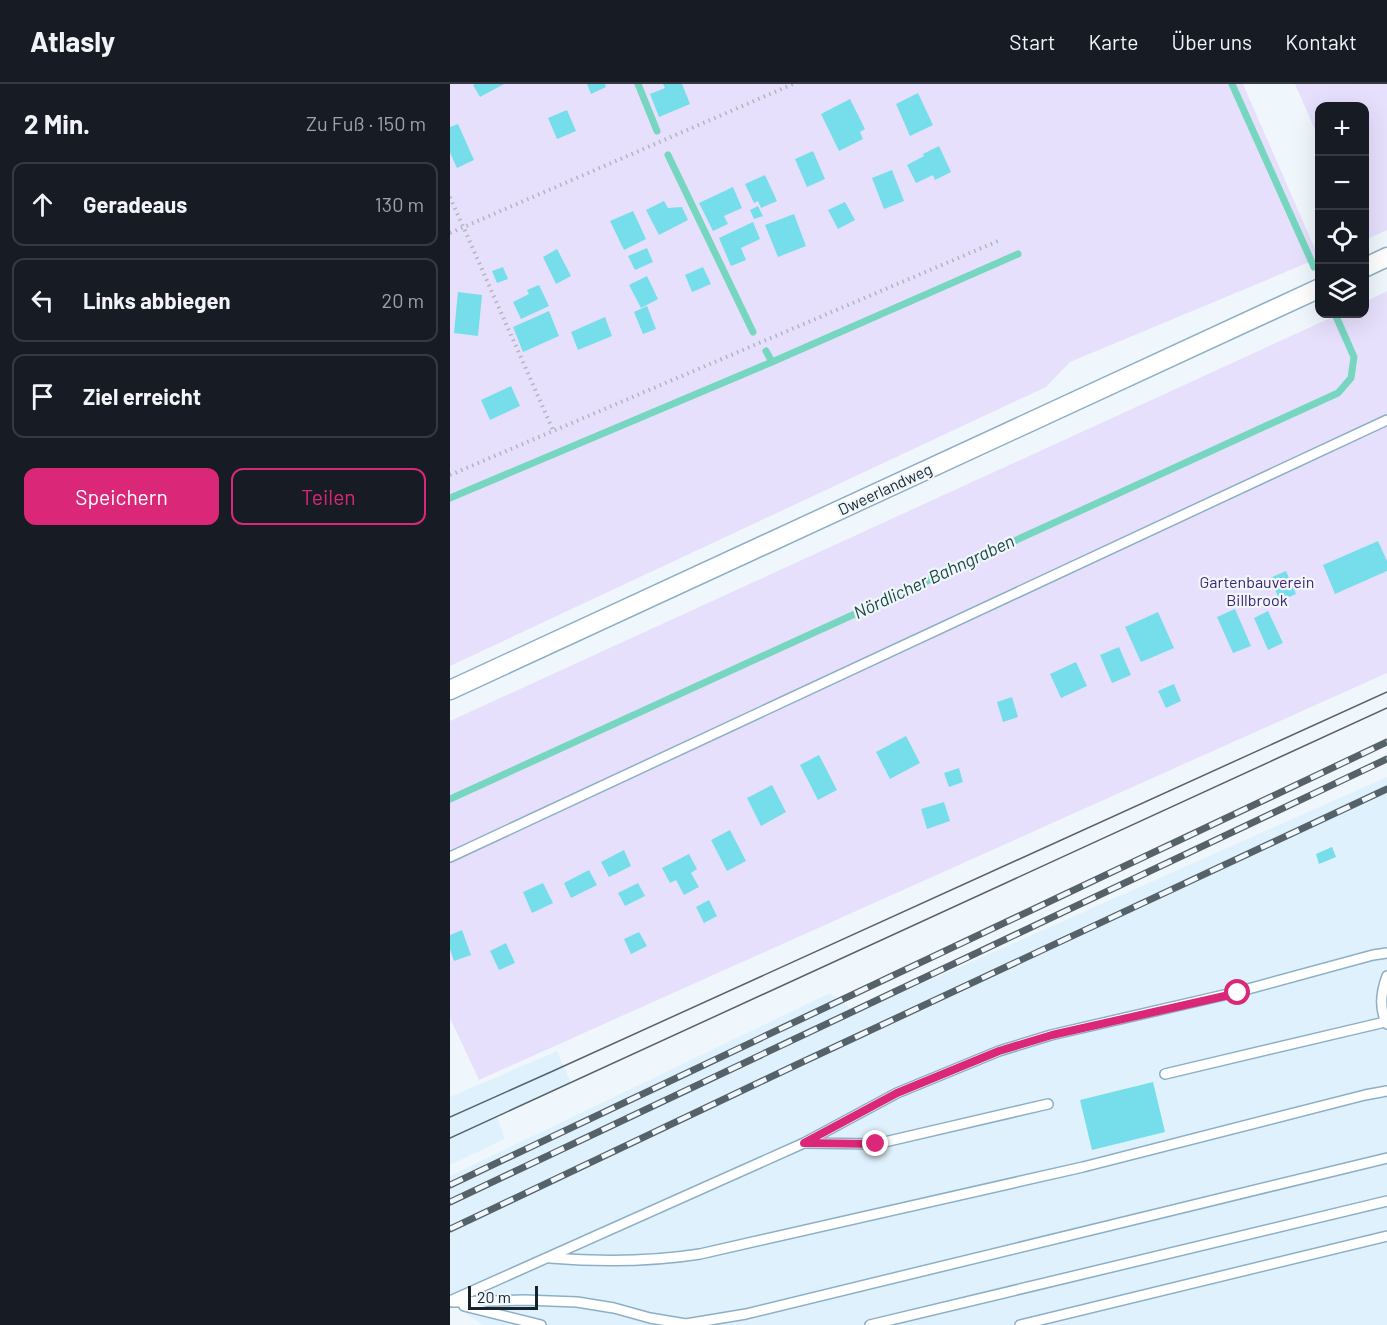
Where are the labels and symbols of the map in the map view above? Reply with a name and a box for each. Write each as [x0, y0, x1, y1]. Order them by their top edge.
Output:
street label: Dweerlandweg [835, 459, 935, 519]
water label: Nördlicher Bahngraben [850, 529, 1018, 623]
park label: Gartenbauverein Billbrook [1200, 572, 1314, 609]
route start [1224, 979, 1250, 1005]
route end [862, 1130, 888, 1156]
scale bar [468, 1283, 538, 1310]

